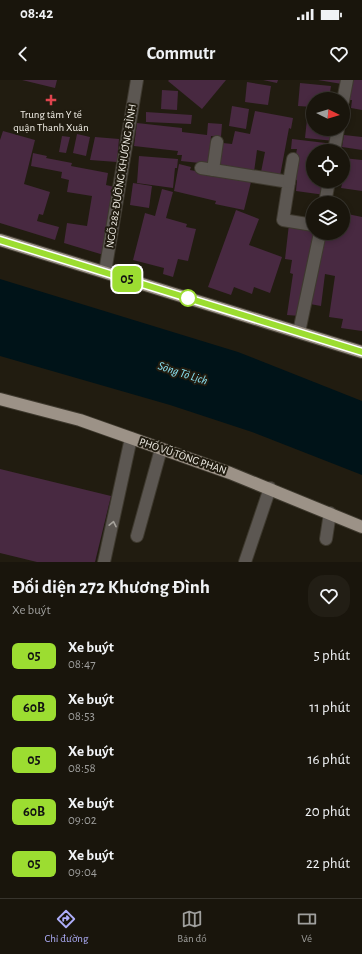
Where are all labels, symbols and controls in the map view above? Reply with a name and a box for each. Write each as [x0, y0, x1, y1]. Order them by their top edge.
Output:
text: 08:42 [20, 6, 53, 21]
icon: back [12, 43, 34, 65]
icon: heart [328, 43, 350, 65]
text: Commutr [147, 45, 215, 63]
north arrow [306, 92, 350, 136]
map controls [306, 92, 350, 240]
marker: Trung tâm Y tế quận Thanh Xuân [45, 94, 57, 106]
street label: NGÕ 282 ĐƯỜNG KHƯƠNG ĐÌNH [103, 103, 138, 249]
place label: Trung tâm Y tế quận Thanh Xuân [13, 109, 89, 133]
button: locate [306, 144, 350, 188]
button: layers [306, 196, 350, 240]
line badge: 05 [109, 266, 145, 292]
text: 05 [120, 272, 134, 286]
unlabelled marker [179, 289, 197, 307]
water label: Sông Tô Lịch [156, 359, 209, 388]
street label: PHỐ VŨ TÔNG PHAN [138, 434, 229, 476]
one-way arrow [108, 521, 116, 527]
button: heart [308, 575, 350, 617]
text: Đối diện 272 Khương Đình [12, 578, 210, 597]
text: Xe buýt [12, 604, 51, 617]
text: Xe buýt [68, 640, 114, 655]
text: 5 phút [313, 648, 350, 663]
text: 05 [27, 649, 41, 663]
text: 08:47 [68, 658, 96, 671]
text: Xe buýt [68, 692, 114, 707]
text: 11 phút [309, 700, 350, 715]
text: 60B [23, 701, 45, 715]
text: 08:53 [68, 710, 95, 723]
text: Xe buýt [68, 744, 114, 759]
text: 16 phút [307, 752, 350, 767]
text: 05 [27, 753, 41, 767]
text: 08:58 [68, 762, 96, 775]
text: Xe buýt [68, 796, 114, 811]
text: 20 phút [305, 804, 350, 819]
text: 60B [23, 805, 45, 819]
text: 09:02 [68, 814, 97, 827]
text: Xe buýt [68, 848, 114, 863]
text: 22 phút [306, 856, 350, 871]
text: 05 [27, 857, 41, 871]
text: 09:04 [68, 866, 97, 879]
tab: Chỉ đường [44, 908, 88, 945]
tab: Bản đồ [177, 908, 207, 945]
tab: Vé [296, 908, 318, 945]

